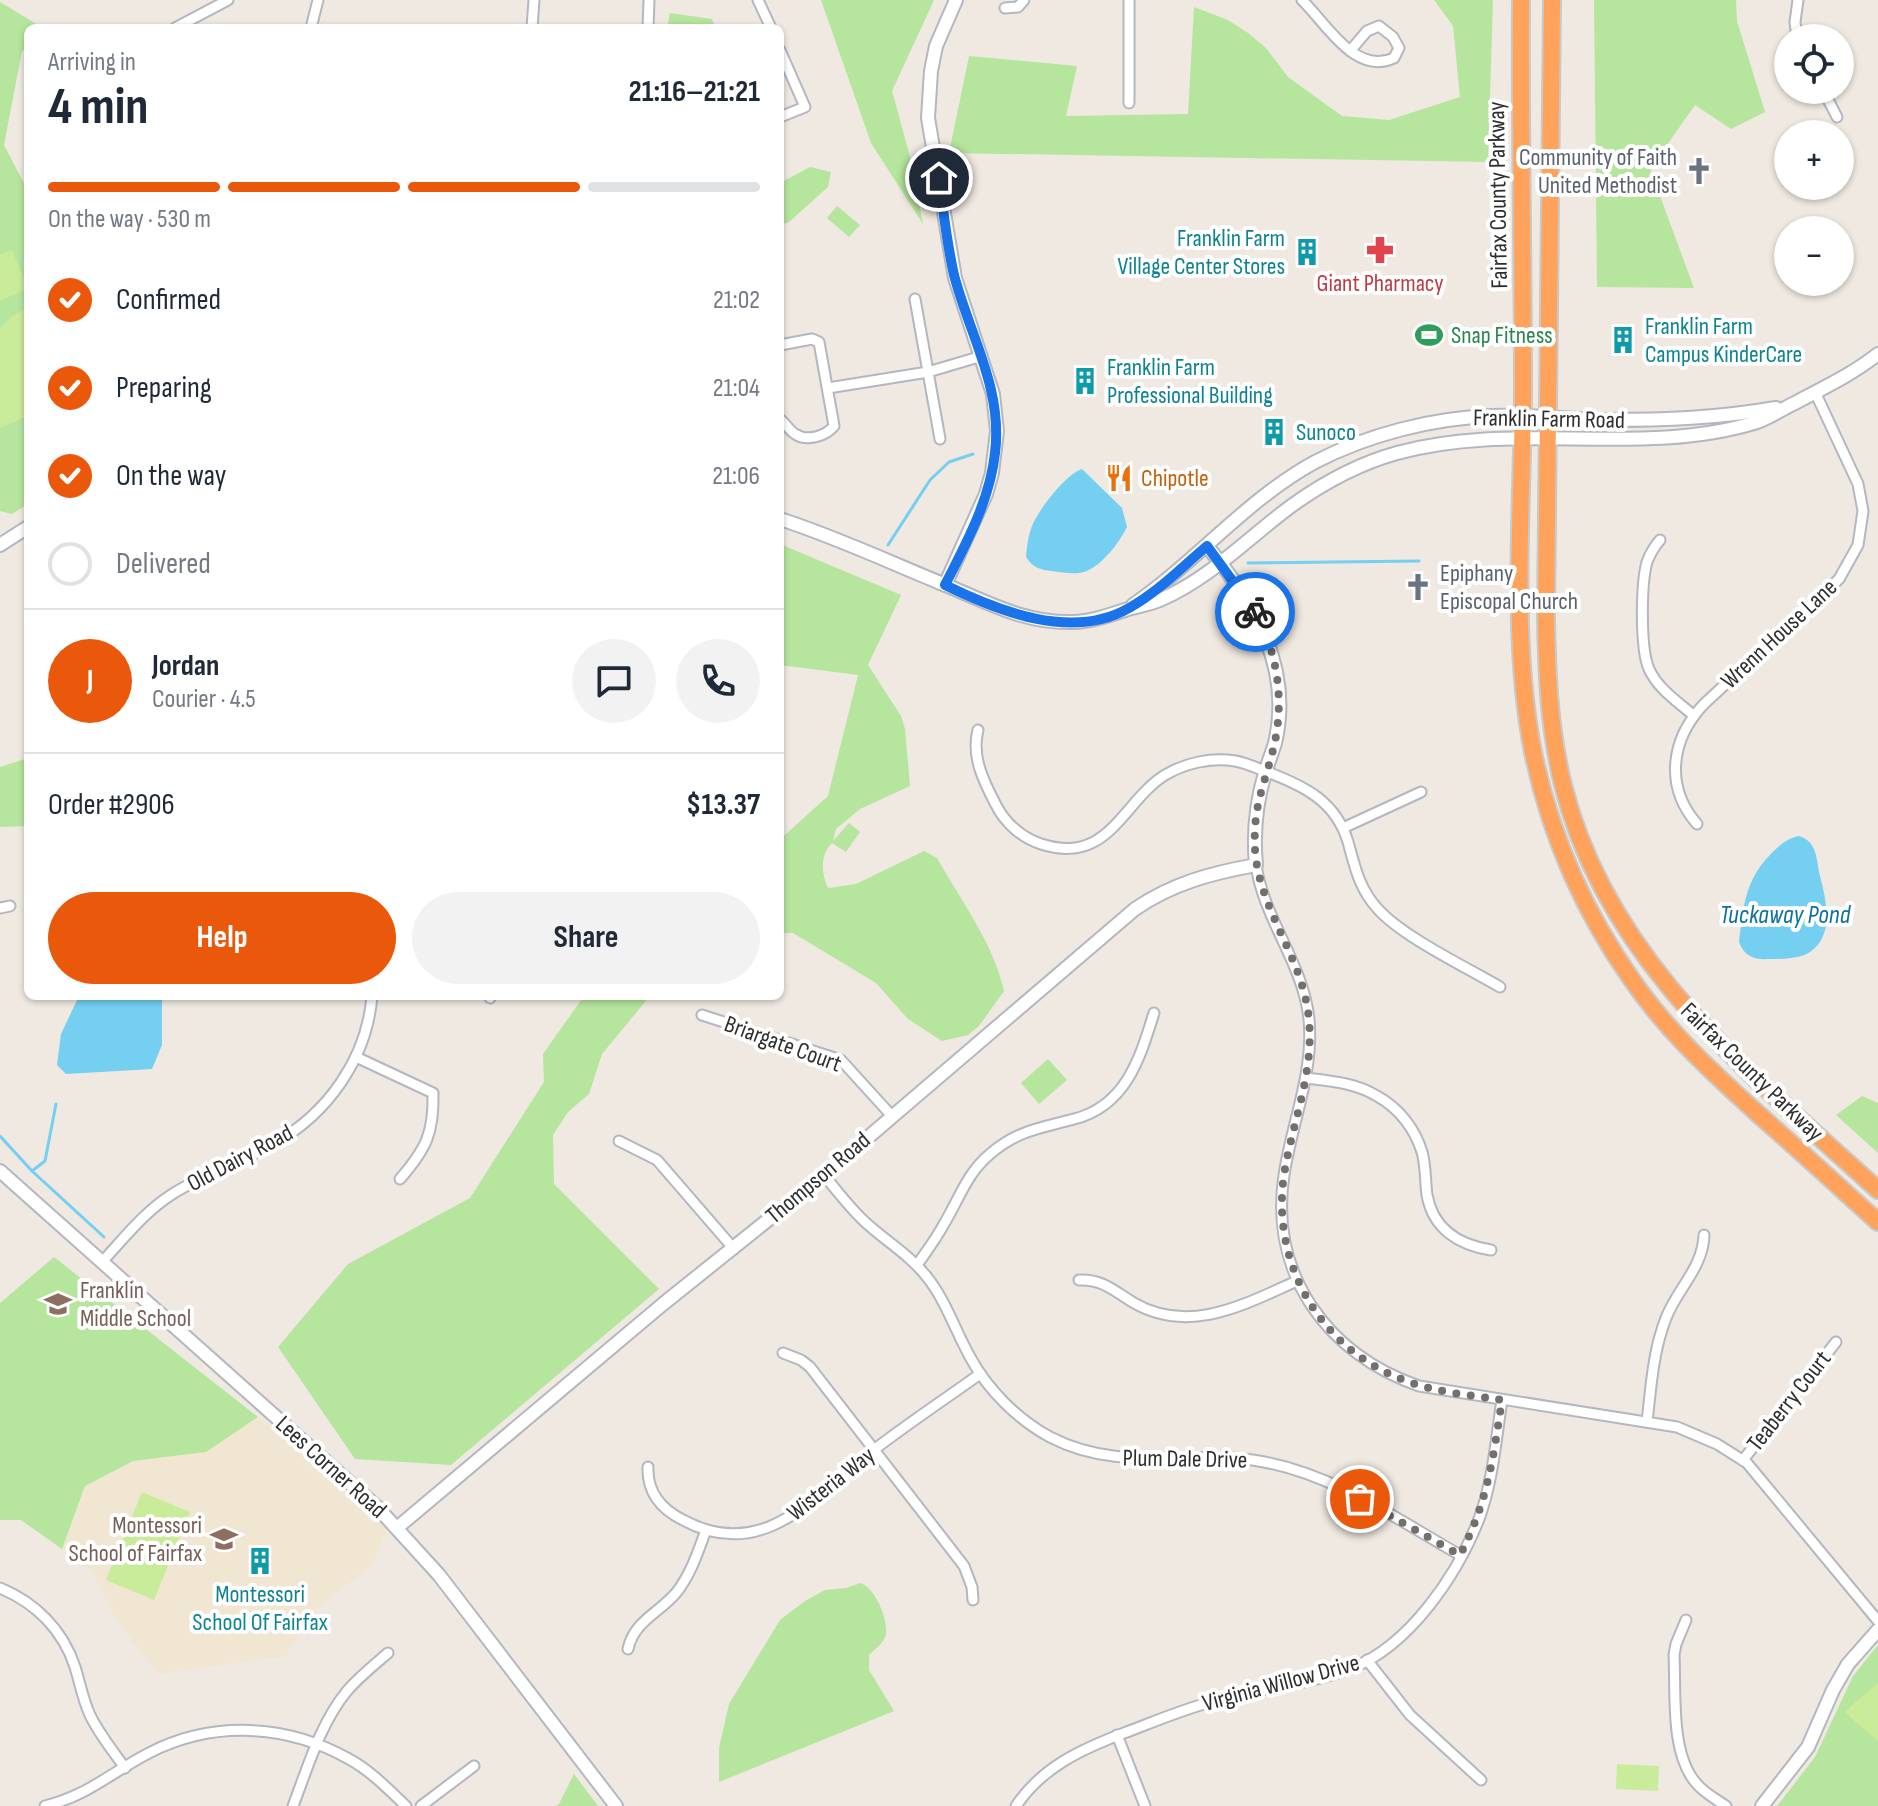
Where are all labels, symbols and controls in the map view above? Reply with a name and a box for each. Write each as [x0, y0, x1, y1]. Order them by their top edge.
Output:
map controls [1774, 24, 1854, 296]
button: locate [1774, 24, 1854, 104]
text: Arriving in [48, 47, 136, 78]
text: 21:16–21:21 [629, 74, 760, 110]
text: 4 min [48, 76, 148, 139]
street label: Fairfax County Parkway [1482, 101, 1514, 289]
button: + [1774, 120, 1854, 200]
place label: Community of Faith United Methodist [1519, 143, 1677, 200]
pin [905, 144, 973, 212]
icon: home [917, 156, 961, 200]
church icon: Community of Faith United Methodist [1684, 156, 1714, 186]
text: On the way · 530 m [48, 204, 211, 235]
button: − [1774, 216, 1854, 296]
place label: Franklin Farm Village Center Stores [1118, 224, 1285, 281]
pharmacy icon: Giant Pharmacy [1365, 235, 1395, 265]
building icon: Franklin Farm Village Center Stores [1292, 237, 1322, 267]
place label: Giant Pharmacy [1316, 269, 1444, 298]
icon: check [48, 278, 92, 322]
text: Confirmed [116, 282, 221, 318]
text: 21:02 [713, 285, 760, 316]
place label: Franklin Farm Campus KinderCare [1645, 312, 1802, 369]
sports icon: Snap Fitness [1414, 320, 1444, 350]
place label: Snap Fitness [1451, 321, 1553, 350]
building icon: Franklin Farm Campus KinderCare [1608, 325, 1638, 355]
place label: Franklin Farm Professional Building [1107, 353, 1273, 410]
icon: check [48, 366, 92, 410]
building icon: Franklin Farm Professional Building [1070, 366, 1100, 396]
text: Preparing [116, 370, 212, 406]
text: 21:04 [713, 373, 760, 404]
street label: Franklin Farm Road [1473, 403, 1625, 435]
building icon: Sunoco [1259, 417, 1289, 447]
place label: Sunoco [1296, 418, 1356, 447]
icon: check [48, 454, 92, 498]
text: On the way [116, 458, 226, 494]
text: 21:06 [712, 461, 760, 492]
restaurant icon: Chipotle [1104, 463, 1134, 493]
place label: Chipotle [1141, 464, 1209, 493]
text: Delivered [116, 546, 211, 582]
place label: Epiphany Episcopal Church [1440, 559, 1578, 616]
courier [1215, 572, 1295, 652]
church icon: Epiphany Episcopal Church [1403, 572, 1433, 602]
street label: Wrenn House Lane [1715, 573, 1843, 695]
icon: bike [1233, 590, 1277, 634]
button: chat [572, 639, 656, 723]
button: phone [676, 639, 760, 723]
text: Jordan [152, 648, 219, 684]
text: J [87, 663, 93, 699]
text: Courier · 4.5 [152, 684, 256, 715]
text: Order #2906 [48, 787, 175, 823]
text: $13.37 [686, 787, 760, 823]
button: Help [48, 892, 396, 984]
button: Share [412, 892, 760, 984]
water label: Tuckaway Pond [1720, 900, 1852, 931]
street label: Fairfax County Parkway [1675, 997, 1829, 1147]
street label: Briargate Court [720, 1009, 846, 1079]
street label: Old Dairy Road [182, 1118, 298, 1198]
street label: Thompson Road [760, 1126, 876, 1230]
place label: Franklin Middle School [80, 1276, 191, 1333]
school or university icon: Franklin Middle School [43, 1289, 73, 1319]
street label: Teaberry Court [1741, 1345, 1837, 1457]
street label: Lees Corner Road [270, 1410, 392, 1524]
street label: Wisteria Way [781, 1441, 881, 1527]
street label: Plum Dale Drive [1122, 1443, 1248, 1475]
pin [1326, 1465, 1394, 1533]
icon: bag [1338, 1477, 1382, 1521]
place label: Montessori School of Fairfax [69, 1511, 202, 1568]
school or university icon: Montessori School of Fairfax [209, 1524, 239, 1554]
building icon: Montessori School Of Fairfax [245, 1546, 275, 1576]
place label: Montessori School Of Fairfax [192, 1580, 328, 1637]
street label: Virginia Willow Drive [1199, 1648, 1363, 1718]

